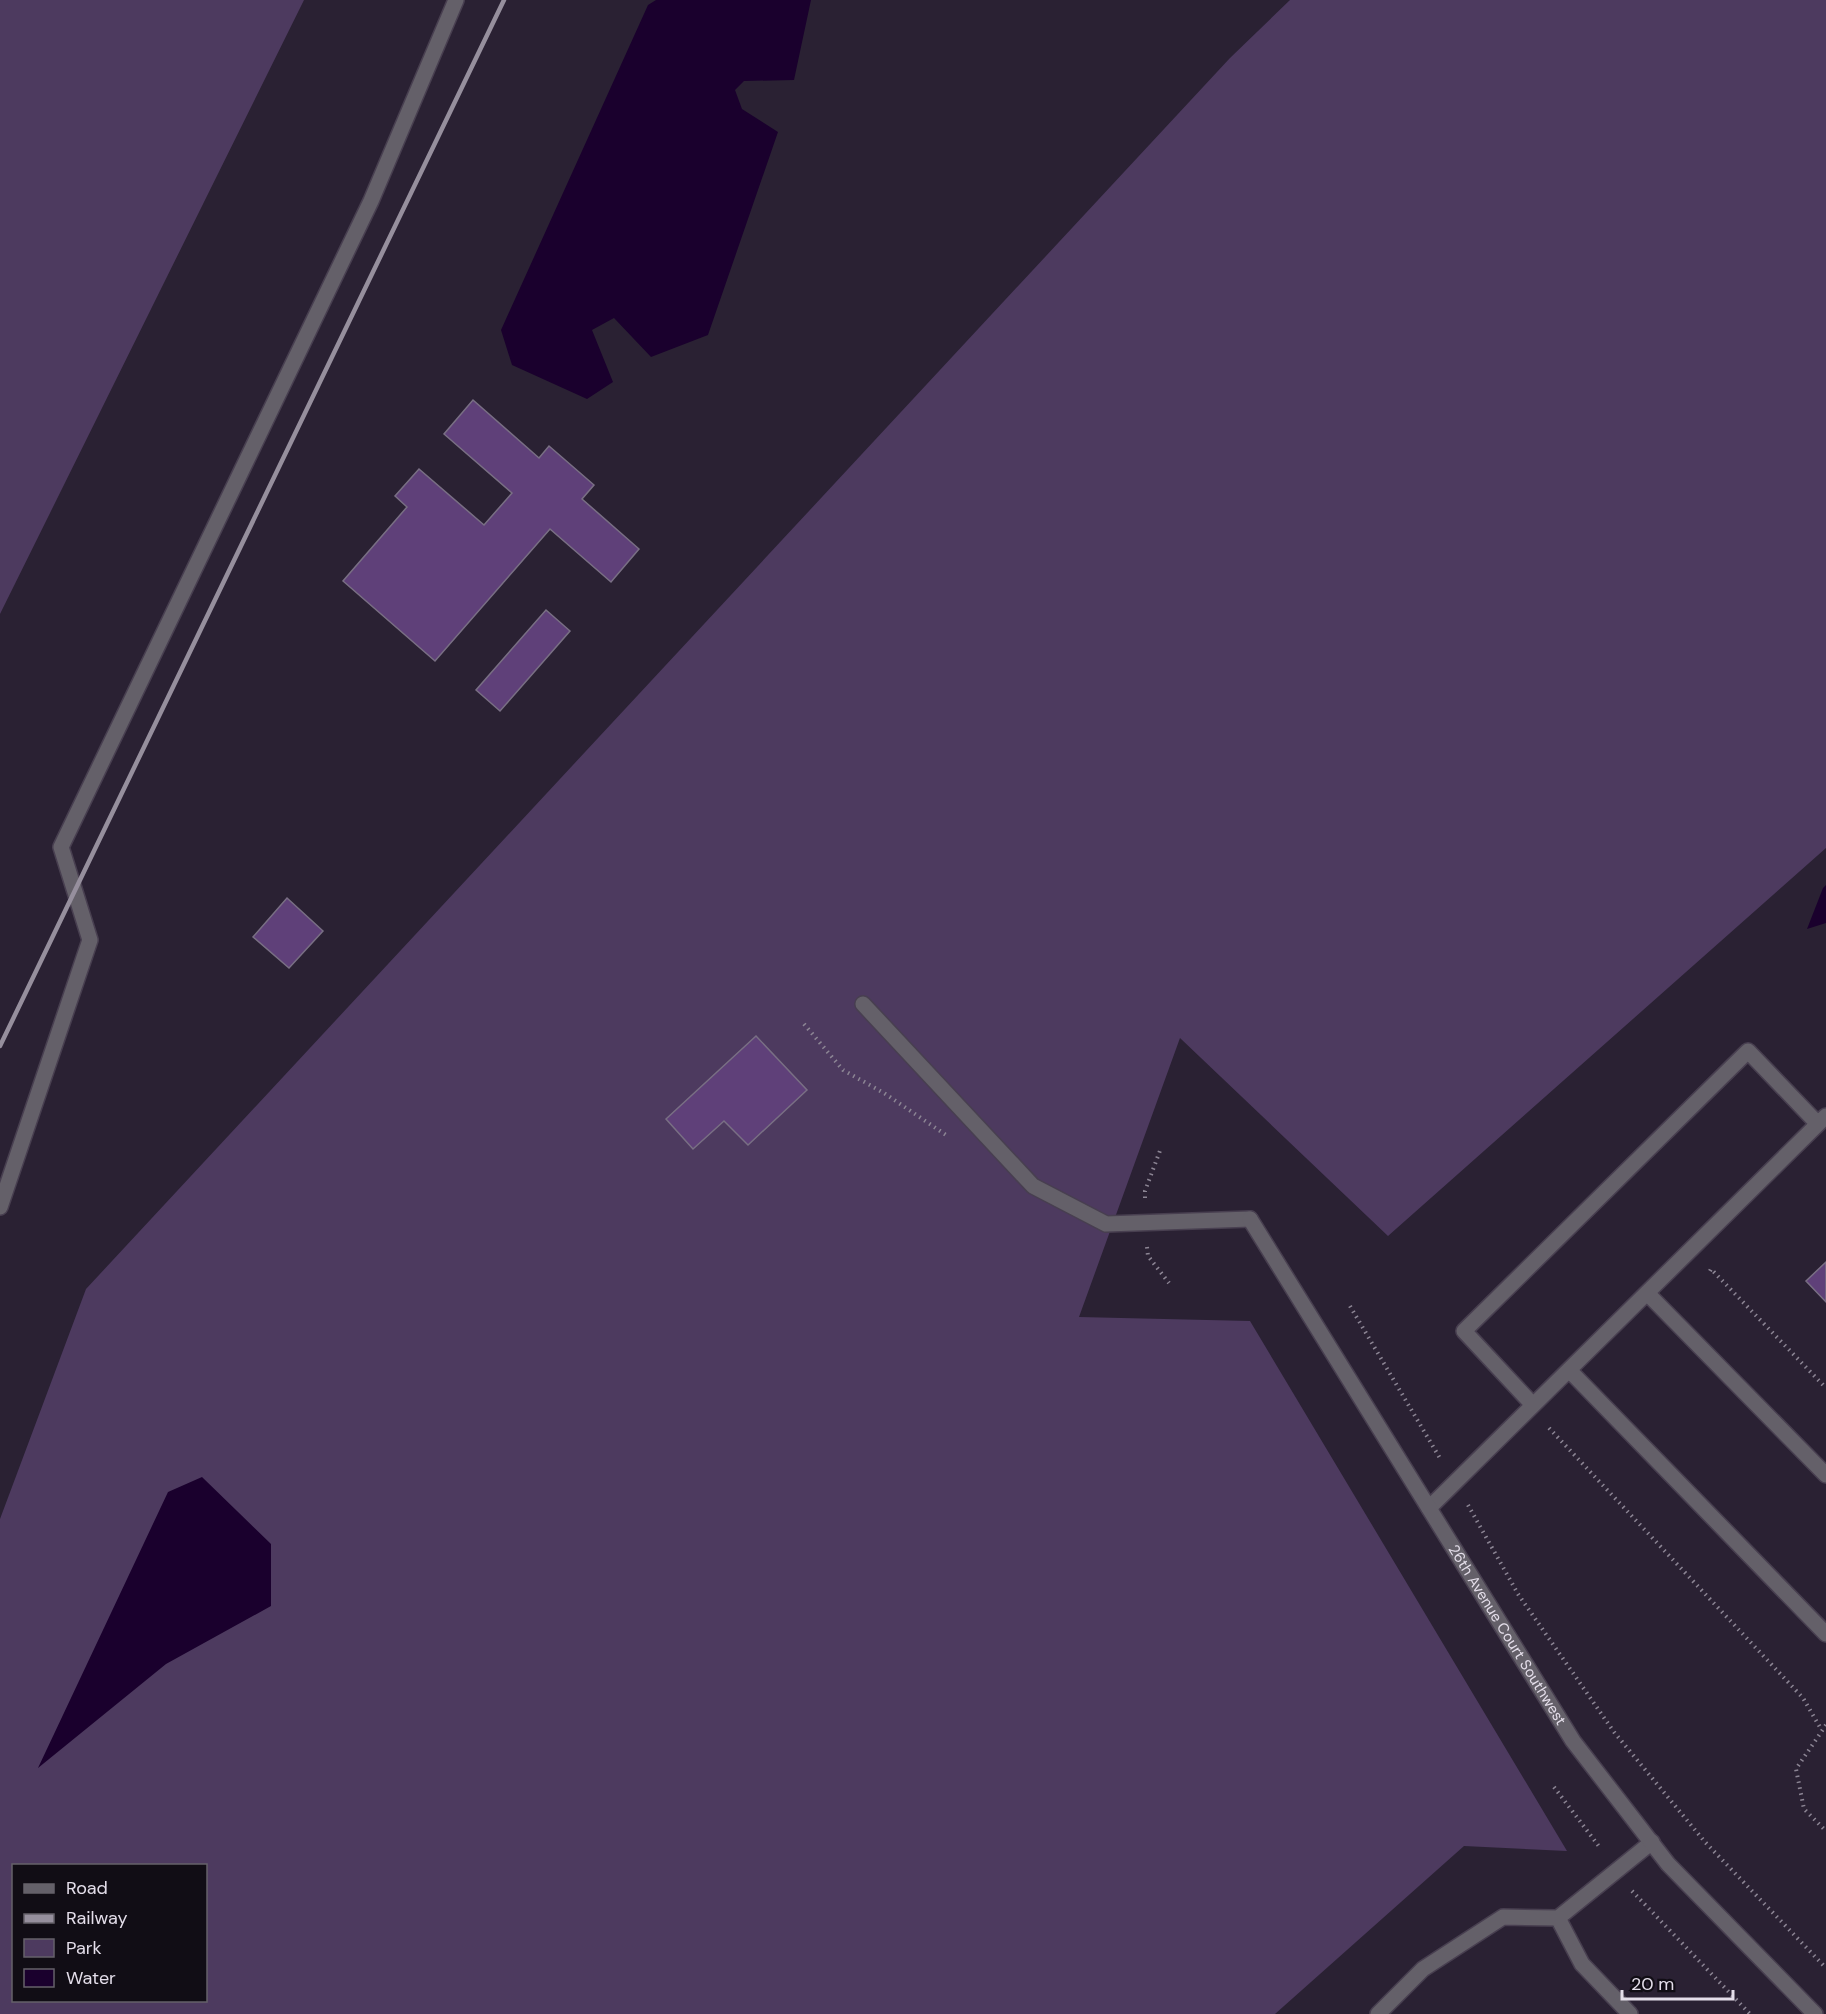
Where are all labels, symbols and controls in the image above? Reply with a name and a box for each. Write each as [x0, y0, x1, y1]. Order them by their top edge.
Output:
street label: 26th Avenue Court Southwest [1444, 1541, 1571, 1729]
legend [12, 1864, 207, 2002]
text: Road [66, 1876, 108, 1900]
text: Railway [66, 1906, 128, 1930]
text: Park [66, 1936, 102, 1960]
scale bar [1622, 1963, 1733, 2001]
text: Water [66, 1966, 116, 1990]
text: 20 m [1631, 1972, 1674, 1996]

